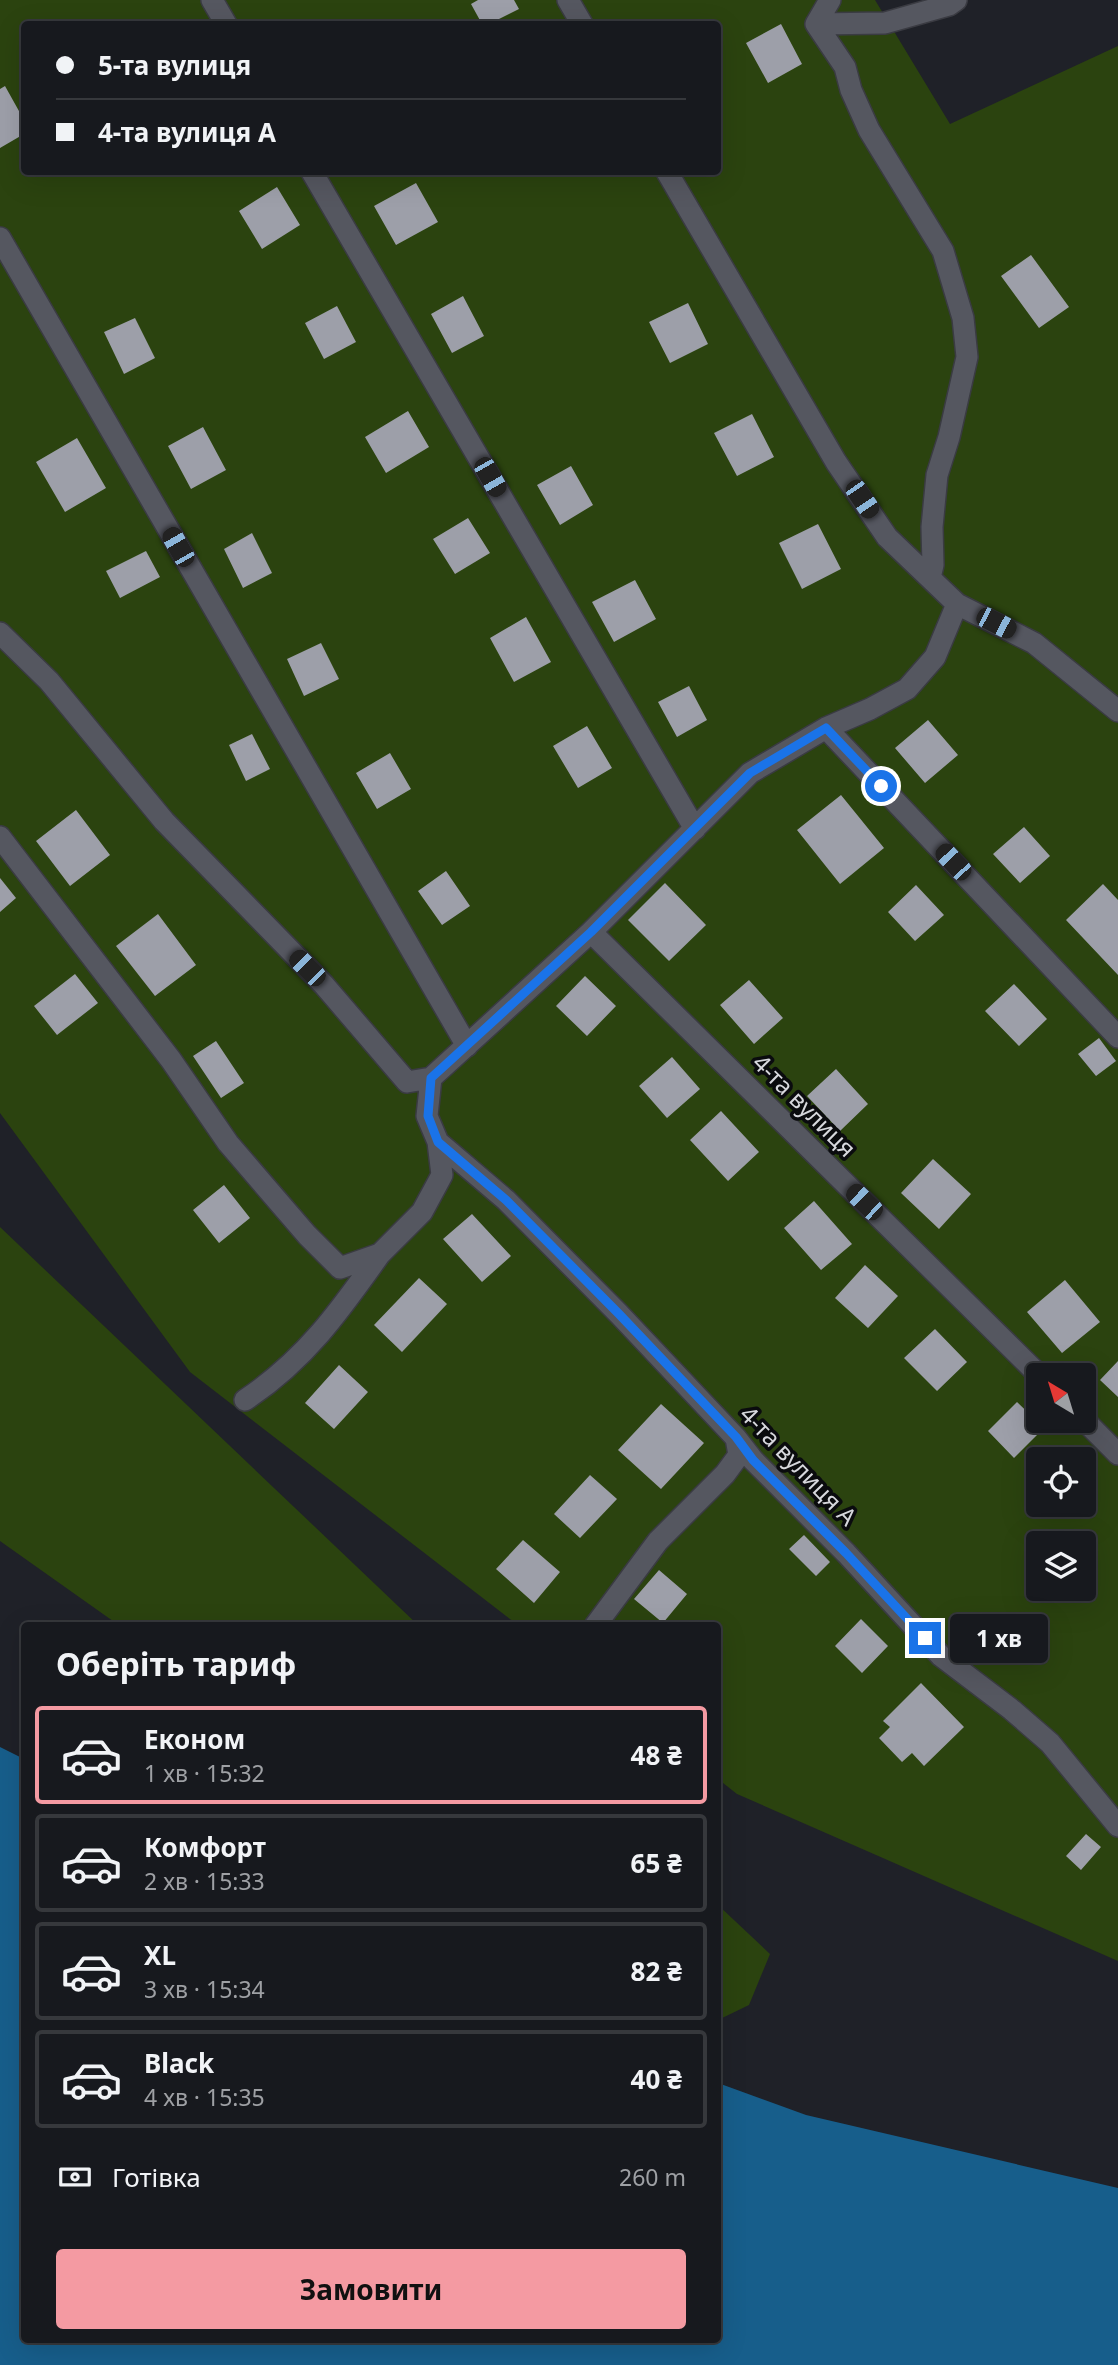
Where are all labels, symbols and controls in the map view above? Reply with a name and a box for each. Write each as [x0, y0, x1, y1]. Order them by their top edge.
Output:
text: 5-та вулиця [98, 47, 251, 83]
text: 4-та вулиця А [98, 114, 276, 150]
car [471, 454, 510, 500]
car [842, 476, 883, 522]
car [159, 524, 198, 570]
car [973, 604, 1020, 642]
route start [865, 770, 897, 802]
car [931, 839, 976, 885]
car [285, 946, 330, 990]
street label: 4-та вулиця [746, 1046, 864, 1164]
car [842, 1180, 887, 1224]
north arrow [1026, 1363, 1096, 1433]
map controls [1026, 1363, 1096, 1601]
street label: 4-та вулиця А [733, 1398, 865, 1533]
button: locate [1026, 1447, 1096, 1517]
button: layers [1026, 1531, 1096, 1601]
callout: 1 хв [950, 1614, 1048, 1662]
route end [909, 1622, 941, 1654]
text: 1 хв [976, 1622, 1022, 1654]
text: Оберіть тариф [56, 1642, 296, 1685]
text: Економ [144, 1721, 245, 1757]
icon: car [60, 1724, 123, 1787]
text: 48 ₴ [631, 1737, 682, 1773]
text: 1 хв · 15:32 [144, 1757, 265, 1789]
text: Комфорт [144, 1829, 266, 1865]
icon: car [60, 1832, 123, 1895]
text: 65 ₴ [631, 1845, 682, 1881]
text: 2 хв · 15:33 [144, 1865, 265, 1897]
text: XL [144, 1937, 176, 1973]
icon: car [60, 1940, 123, 2003]
text: 82 ₴ [631, 1953, 682, 1989]
text: 3 хв · 15:34 [144, 1973, 265, 2005]
text: Black [144, 2045, 214, 2081]
icon: car [60, 2048, 123, 2111]
text: 40 ₴ [631, 2061, 682, 2097]
text: 4 хв · 15:35 [144, 2081, 265, 2113]
icon: cash [56, 2158, 94, 2196]
text: Готівка [112, 2159, 201, 2195]
text: 260 m [619, 2161, 686, 2193]
button: Замовити [56, 2249, 686, 2329]

